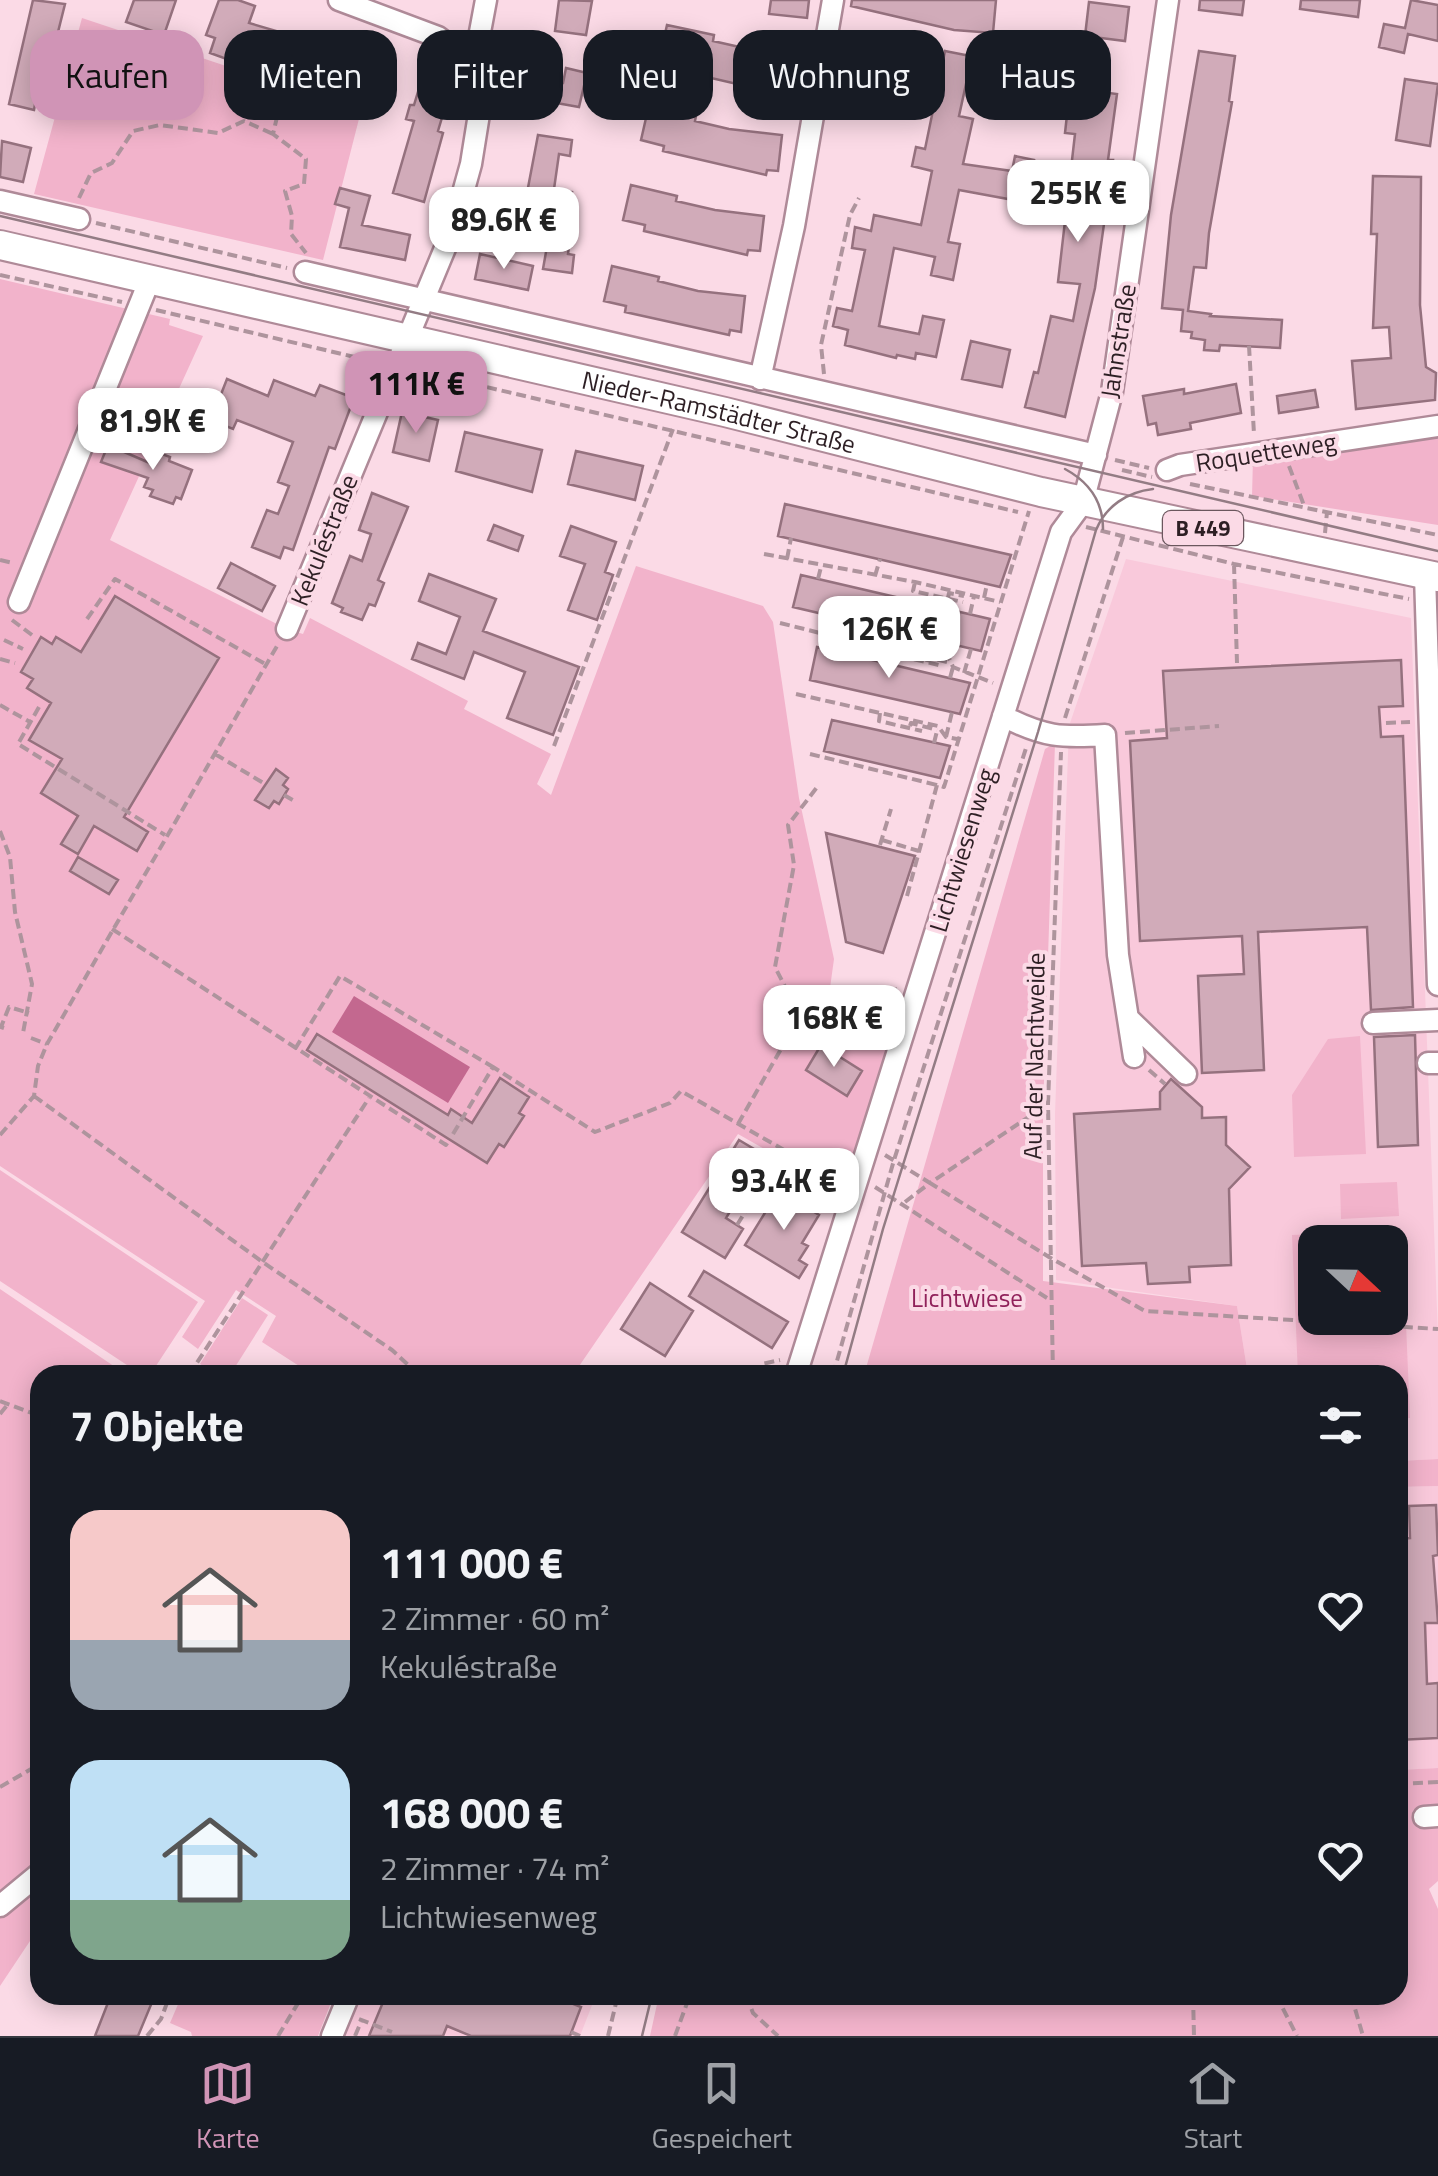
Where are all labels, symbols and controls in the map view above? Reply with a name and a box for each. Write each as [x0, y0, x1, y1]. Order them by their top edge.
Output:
chip: Kaufen [30, 30, 204, 120]
chip: Mieten [224, 30, 397, 120]
chip: Filter [417, 30, 563, 120]
chip: Neu [583, 30, 713, 120]
chip: Wohnung [733, 30, 945, 120]
chip: Haus [965, 30, 1111, 120]
pin: 255K € [997, 160, 1159, 245]
text: 255K € [1029, 168, 1127, 216]
pin: 89.6K € [412, 187, 596, 272]
text: 89.6K € [451, 195, 557, 243]
street label: Jahnstraße [1090, 281, 1146, 401]
pin: 111K € [335, 351, 497, 436]
text: 111K € [367, 359, 465, 407]
street label: Nieder-Ramstädter Straße [578, 361, 860, 463]
pin: 81.9K € [61, 388, 245, 473]
text: 81.9K € [100, 396, 206, 444]
street label: Roquetteweg [1193, 422, 1339, 482]
street label: Kekuléstraße [280, 469, 368, 611]
road number: B 449 [1163, 511, 1243, 545]
pin: 126K € [808, 596, 970, 681]
text: 126K € [840, 604, 938, 652]
street label: Lichtwiesenweg [919, 763, 1005, 937]
street label: Auf der Nachtweide [1013, 952, 1055, 1160]
pin: 168K € [753, 985, 915, 1070]
text: 168K € [785, 993, 883, 1041]
pin: 93.4K € [692, 1148, 876, 1233]
text: 93.4K € [731, 1156, 837, 1204]
north arrow [1298, 1225, 1408, 1335]
map controls [1298, 1225, 1408, 1335]
park label: Lichtwiese [911, 1279, 1023, 1317]
text: 7 Objekte [70, 1393, 244, 1457]
icon: filters [1313, 1398, 1368, 1453]
text: 111 000 € [380, 1530, 563, 1594]
icon: home [150, 1550, 270, 1670]
icon: heart [1313, 1583, 1368, 1638]
text: 2 Zimmer · 60 m² [380, 1594, 609, 1642]
text: Kekuléstraße [380, 1642, 558, 1690]
text: 168 000 € [380, 1780, 563, 1844]
icon: home [150, 1800, 270, 1920]
icon: heart [1313, 1833, 1368, 1888]
text: 2 Zimmer · 74 m² [380, 1844, 609, 1892]
text: Lichtwiesenweg [380, 1892, 597, 1940]
tab: Karte [196, 2056, 260, 2159]
tab: Gespeichert [651, 2056, 792, 2159]
tab: Start [1184, 2056, 1242, 2159]

